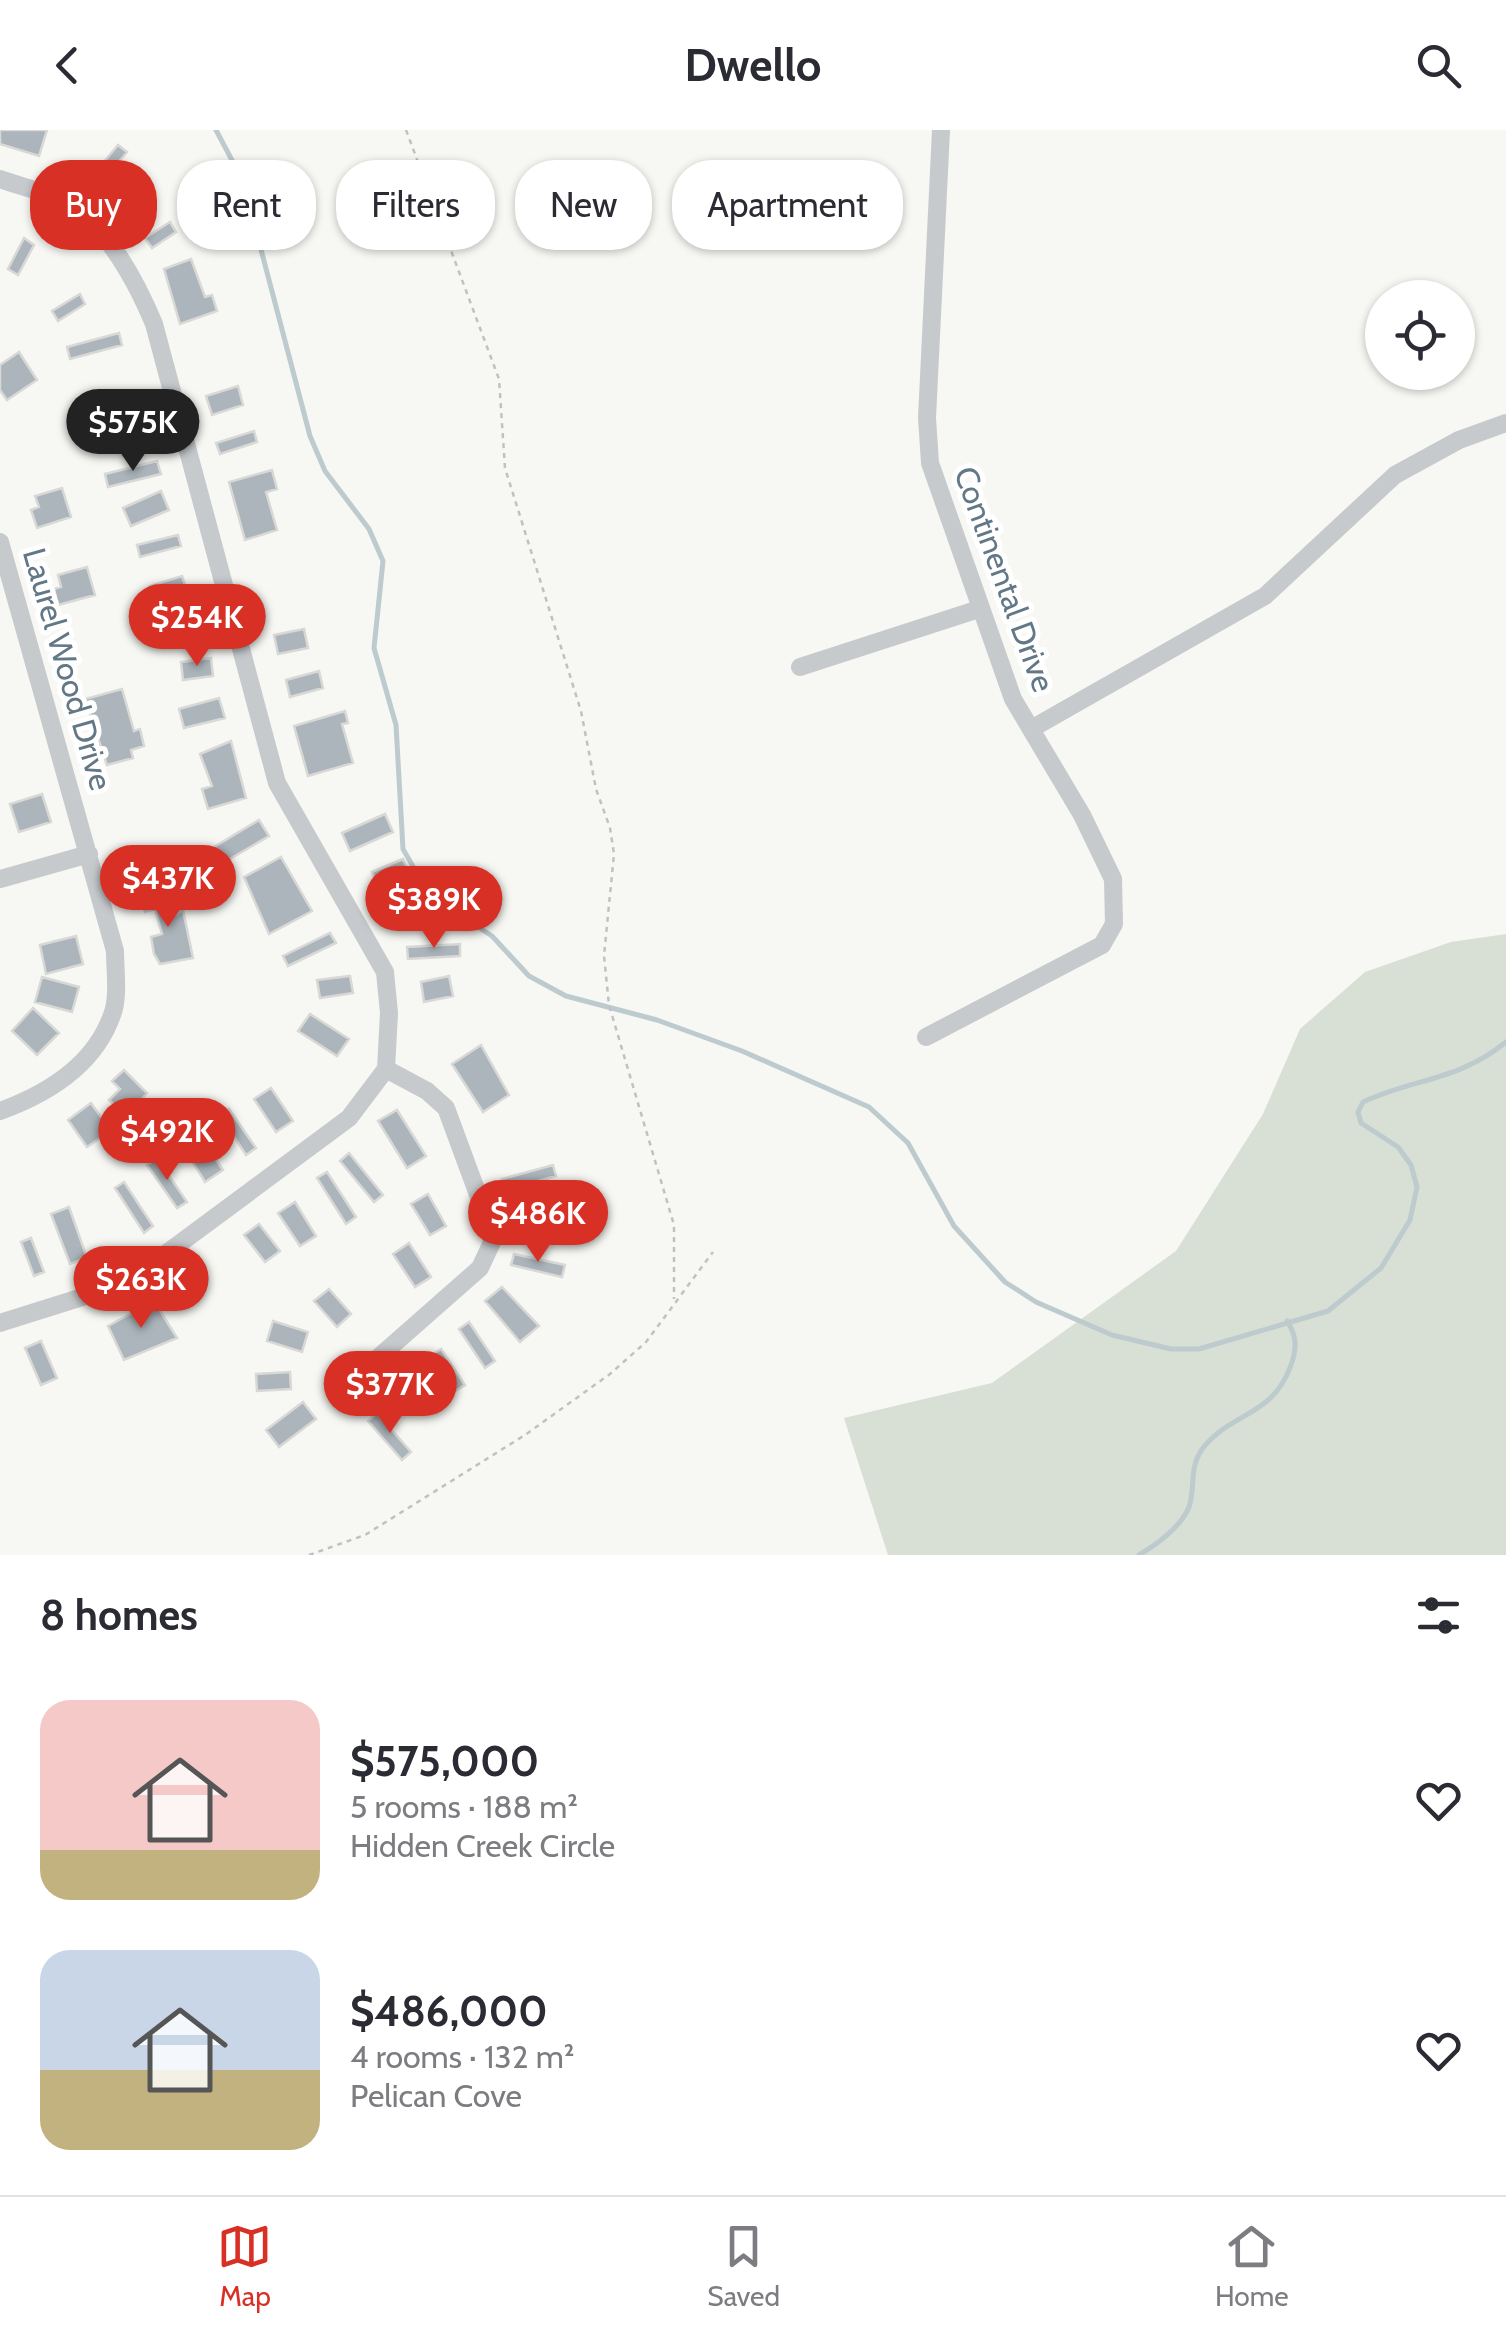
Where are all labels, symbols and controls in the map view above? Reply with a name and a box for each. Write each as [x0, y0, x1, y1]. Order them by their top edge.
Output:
icon: back [40, 38, 95, 93]
text: Dwello [684, 38, 822, 92]
icon: search [1411, 38, 1466, 93]
chip: Buy [30, 160, 157, 250]
chip: Rent [177, 160, 316, 250]
chip: Filters [336, 160, 495, 250]
chip: New [515, 160, 652, 250]
chip: Apartment [672, 160, 903, 250]
map controls [1365, 280, 1475, 390]
button: locate [1365, 280, 1475, 390]
pin: $575K [63, 389, 203, 474]
text: $575K [88, 402, 178, 441]
street label: Continental Drive [946, 461, 1064, 697]
street label: Laurel Wood Drive [15, 543, 121, 795]
pin: $254K [127, 584, 267, 669]
text: $254K [151, 597, 243, 636]
pin: $437K [98, 845, 238, 930]
text: $437K [122, 858, 214, 897]
pin: $389K [364, 866, 504, 951]
text: $389K [387, 879, 481, 918]
pin: $492K [97, 1098, 237, 1183]
text: $492K [120, 1111, 214, 1150]
pin: $486K [468, 1180, 608, 1265]
text: $486K [490, 1193, 586, 1232]
pin: $263K [71, 1246, 211, 1331]
text: $263K [96, 1259, 186, 1298]
pin: $377K [320, 1351, 460, 1436]
text: $377K [346, 1364, 434, 1403]
icon: filters [1411, 1588, 1466, 1643]
text: 8 homes [40, 1589, 198, 1641]
text: $575,000 [350, 1735, 539, 1787]
icon: home [120, 1740, 240, 1860]
icon: heart [1411, 1773, 1466, 1828]
text: 5 rooms · 188 m² [350, 1787, 578, 1826]
text: Hidden Creek Circle [350, 1826, 615, 1865]
text: $486,000 [350, 1985, 548, 2037]
icon: home [120, 1990, 240, 2110]
icon: heart [1411, 2023, 1466, 2078]
text: 4 rooms · 132 m² [350, 2037, 574, 2076]
text: Pelican Cove [350, 2076, 522, 2115]
tab: Map [217, 2219, 272, 2313]
tab: Saved [707, 2219, 780, 2313]
tab: Home [1215, 2219, 1289, 2313]

